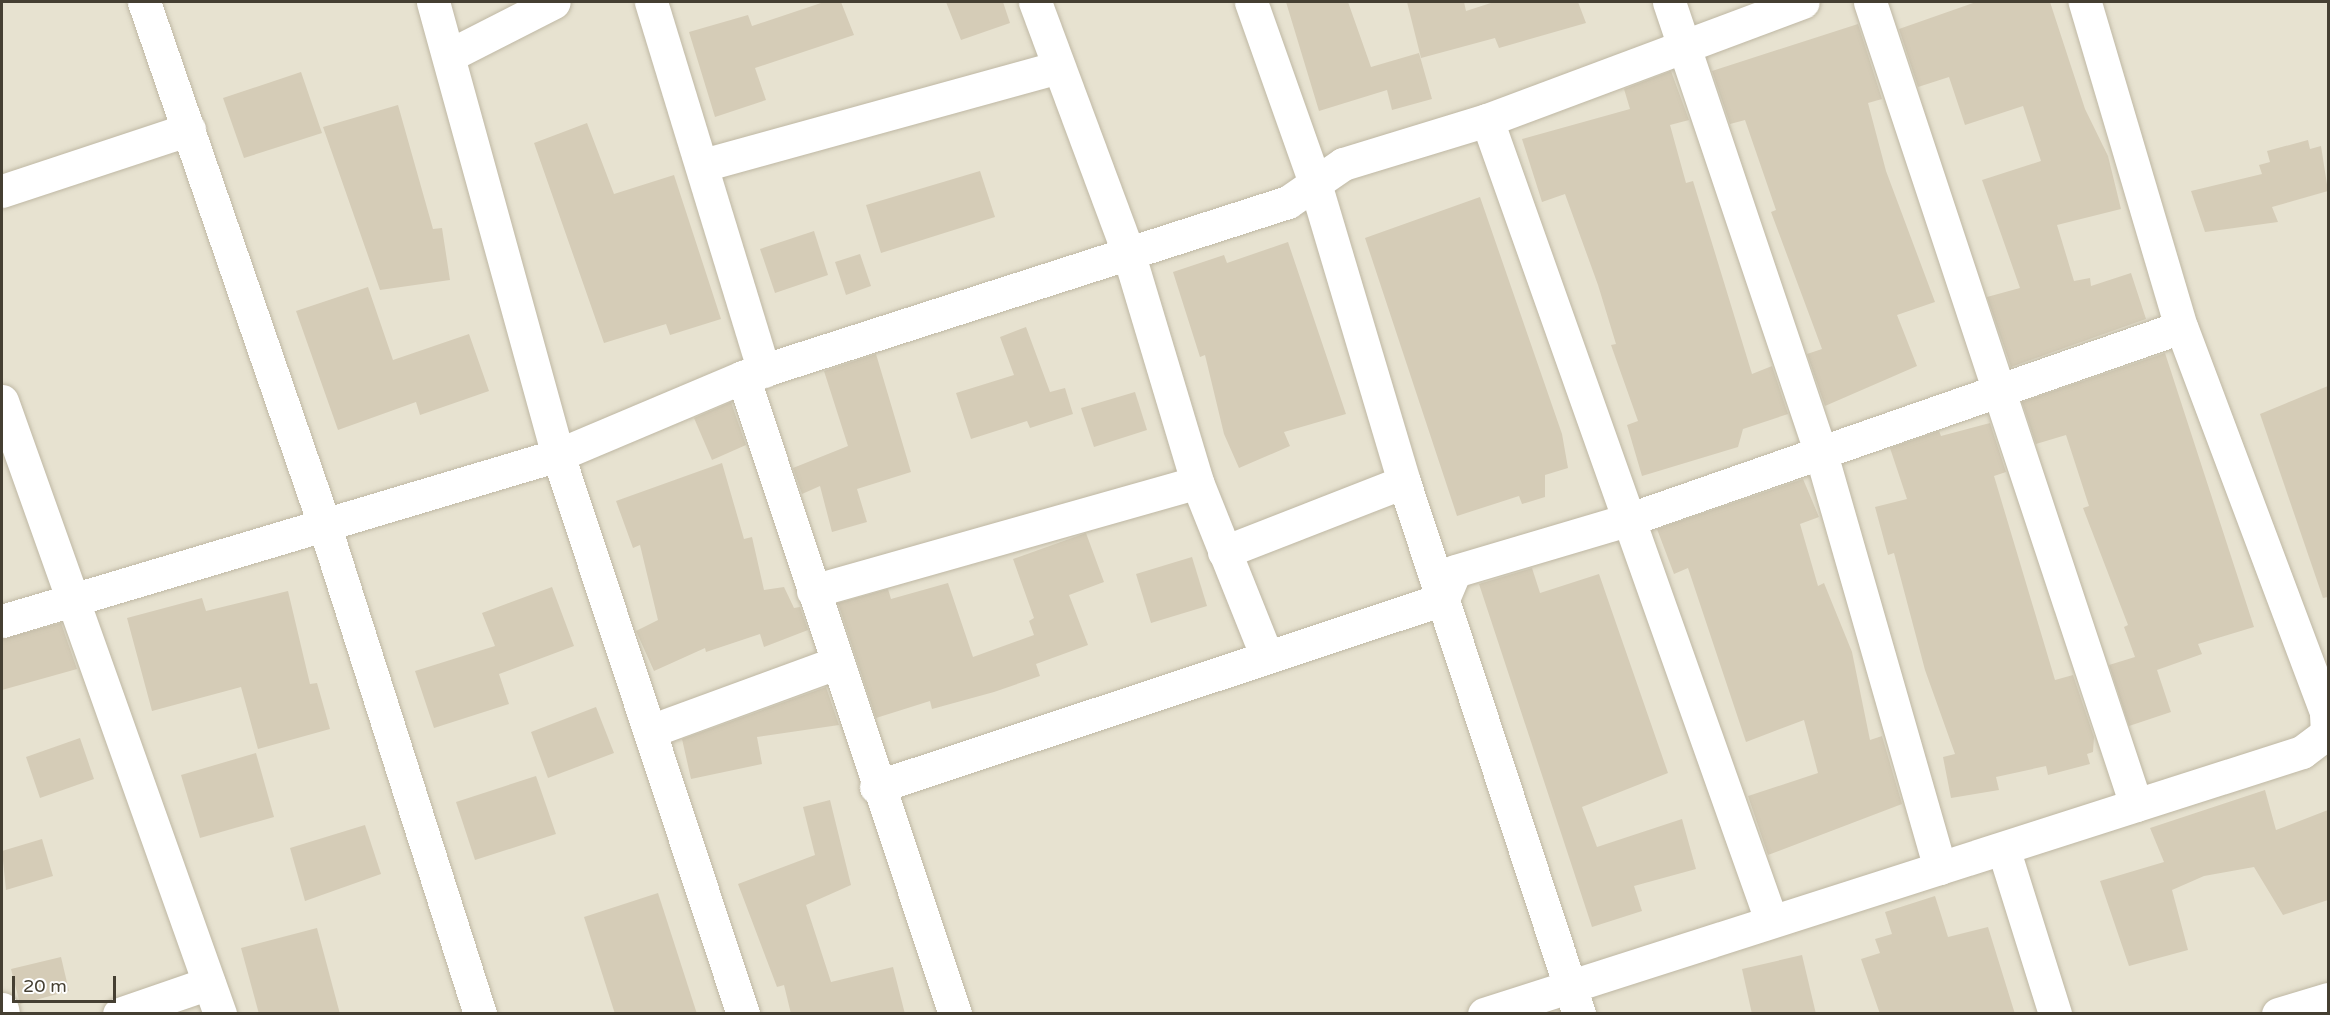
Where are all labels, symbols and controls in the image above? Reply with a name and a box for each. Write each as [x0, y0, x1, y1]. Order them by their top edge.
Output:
scale bar [15, 964, 118, 1002]
text: 20 m [23, 975, 67, 997]

